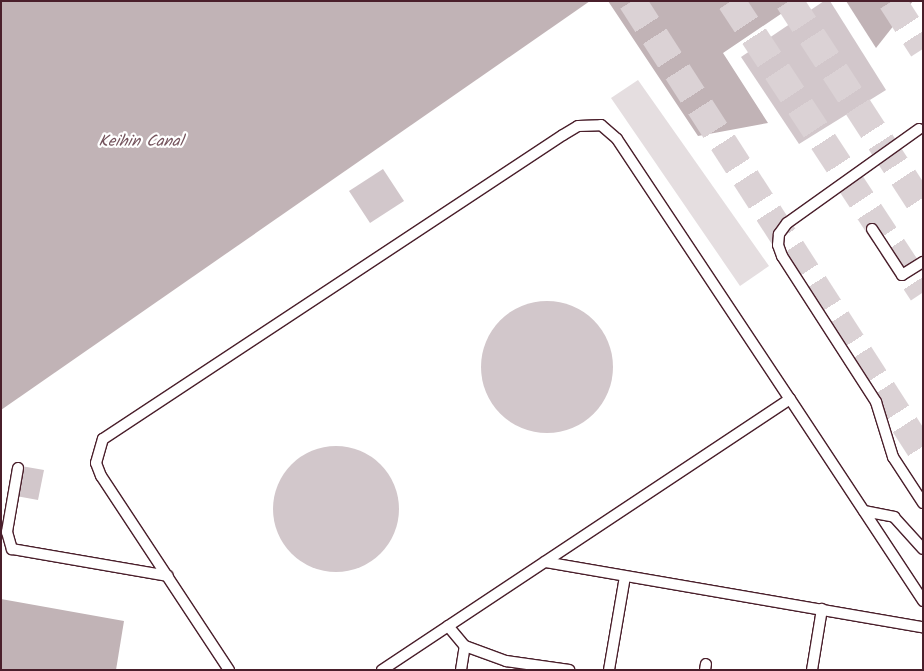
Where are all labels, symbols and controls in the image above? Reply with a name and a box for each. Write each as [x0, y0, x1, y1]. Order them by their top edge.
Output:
water label: Keihin Canal [99, 132, 183, 152]

